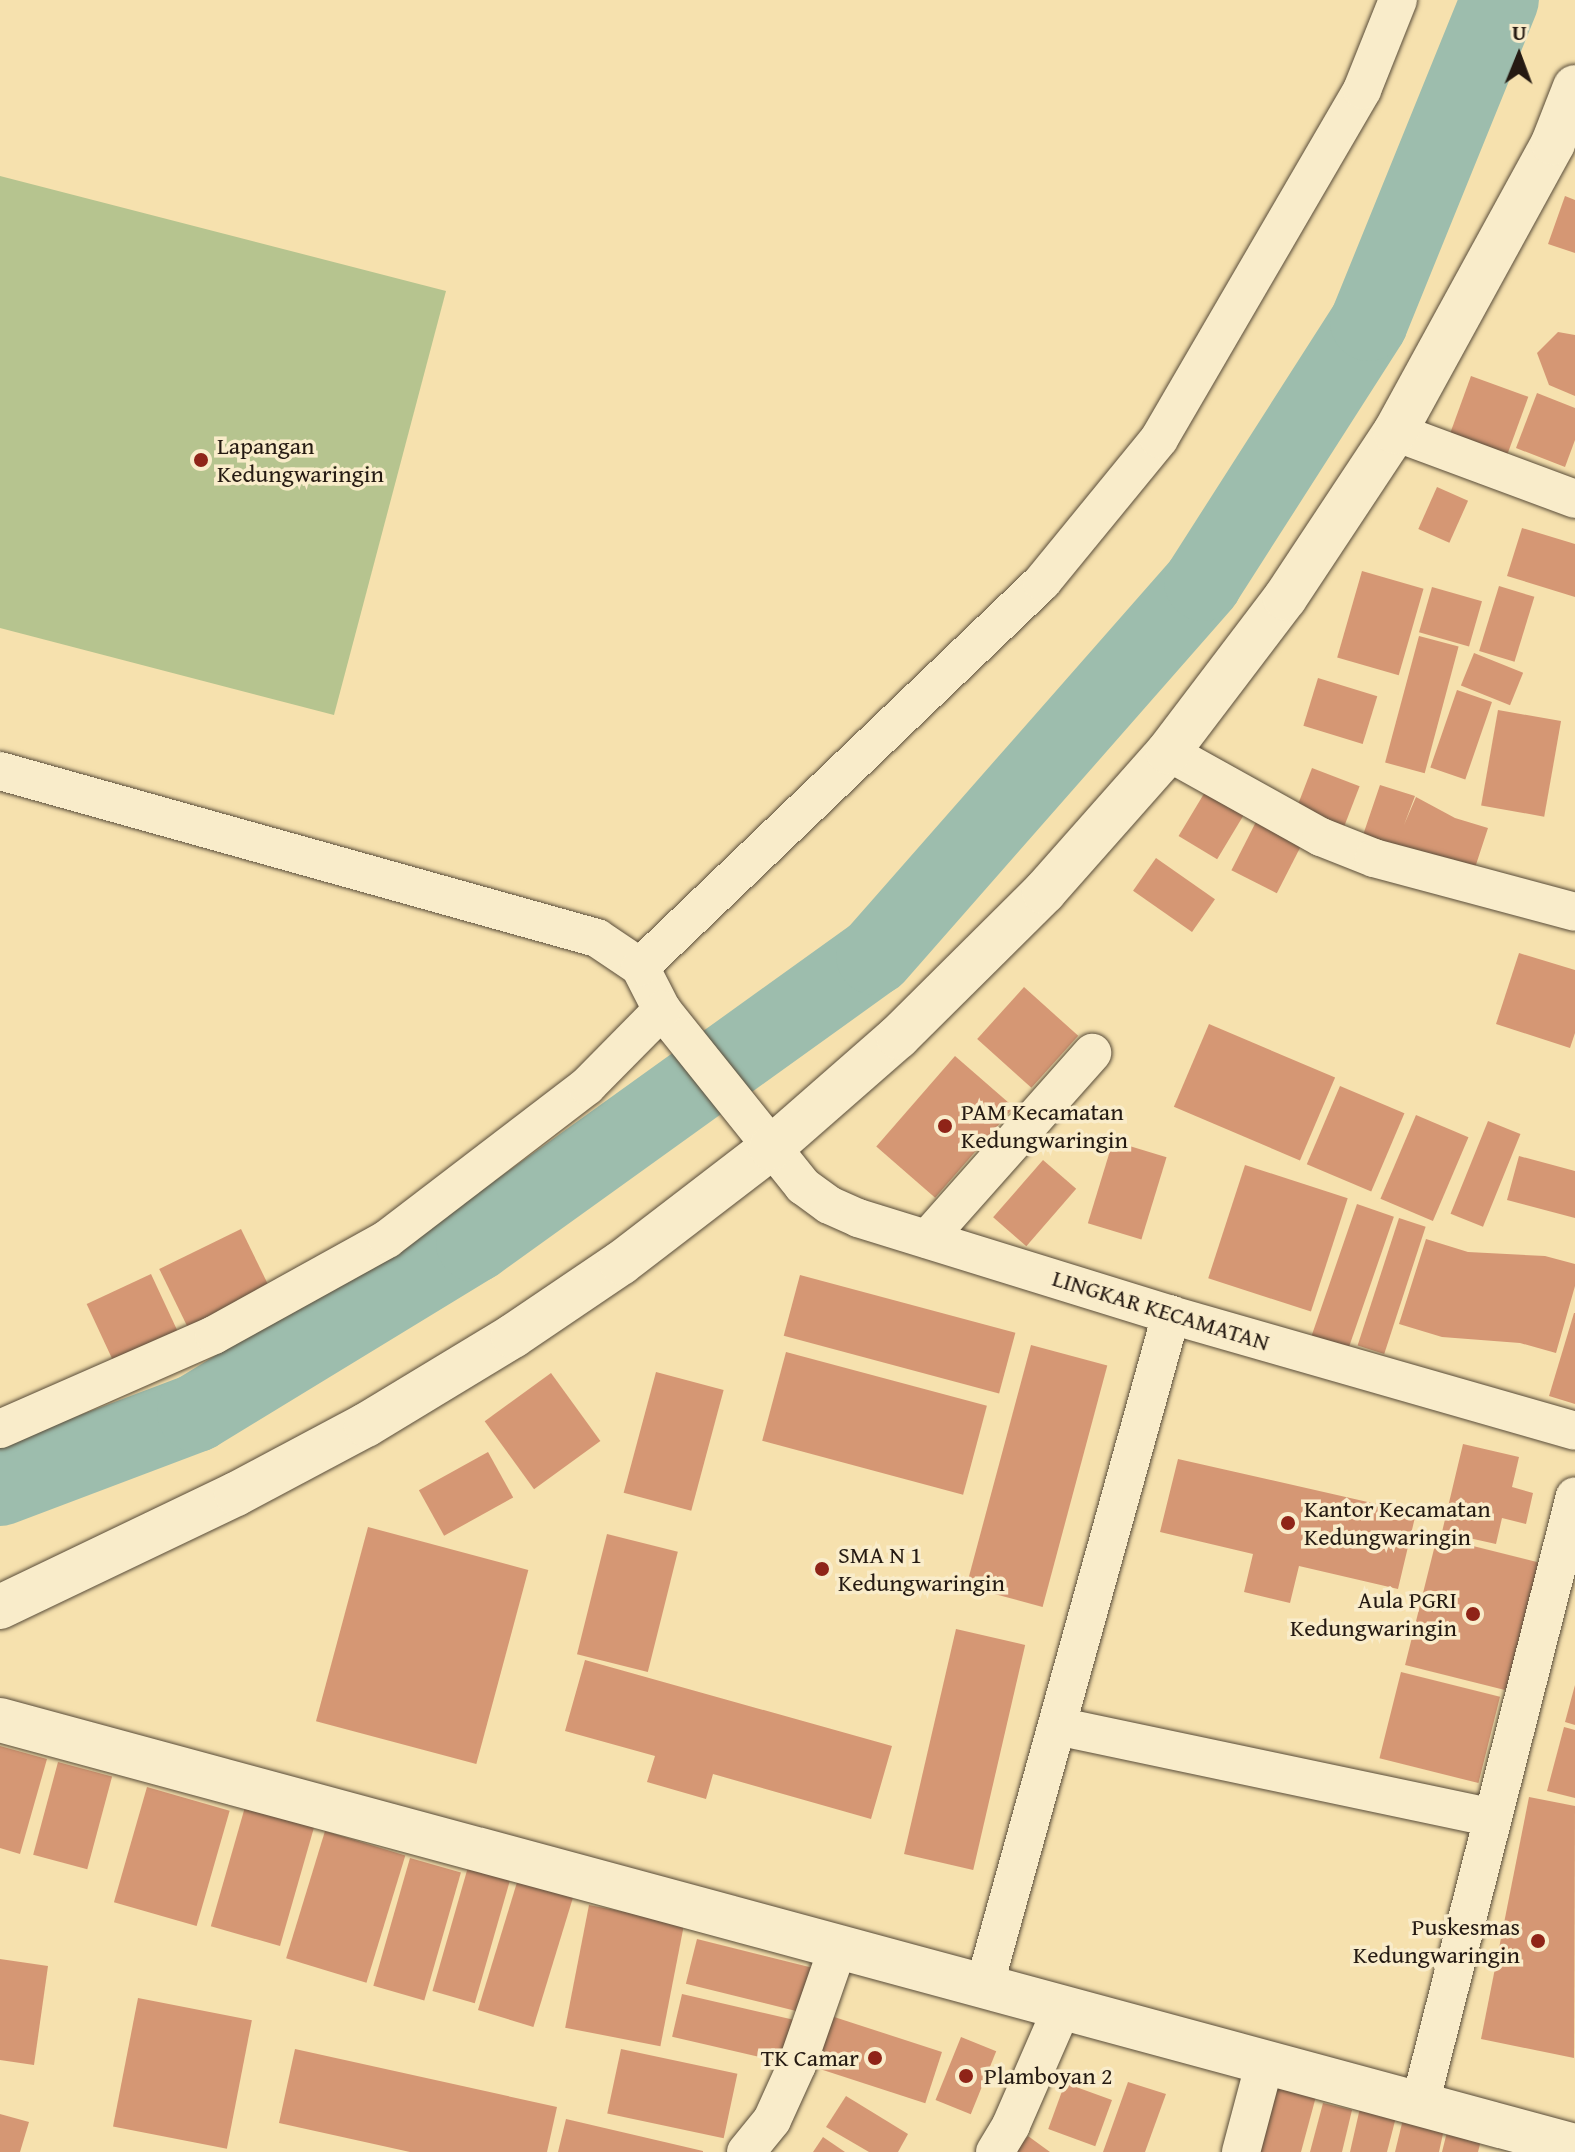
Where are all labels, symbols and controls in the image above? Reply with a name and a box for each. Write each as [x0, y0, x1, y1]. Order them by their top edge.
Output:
north arrow [1479, 16, 1559, 96]
text: U [1512, 16, 1527, 48]
place label: Lapangan Kedungwaringin [217, 432, 384, 488]
marker: Lapangan Kedungwaringin [192, 451, 210, 469]
place label: PAM Kecamatan Kedungwaringin [961, 1098, 1128, 1154]
marker: PAM Kecamatan Kedungwaringin [936, 1117, 954, 1135]
street label: LINGKAR KECAMATAN [1049, 1263, 1273, 1357]
place label: Kantor Kecamatan Kedungwaringin [1304, 1495, 1491, 1551]
marker: Kantor Kecamatan Kedungwaringin [1279, 1514, 1297, 1532]
place label: SMA N 1 Kedungwaringin [838, 1541, 1005, 1597]
marker: SMA N 1 Kedungwaringin [813, 1560, 831, 1578]
place label: Aula PGRI Kedungwaringin [1290, 1586, 1457, 1642]
marker: Aula PGRI Kedungwaringin [1464, 1605, 1482, 1623]
place label: Puskesmas Kedungwaringin [1353, 1913, 1520, 1969]
marker: Puskesmas Kedungwaringin [1527, 1930, 1549, 1952]
place label: TK Camar [761, 2044, 859, 2072]
marker: TK Camar [866, 2049, 884, 2067]
place label: Plamboyan 2 [984, 2062, 1113, 2090]
marker: Plamboyan 2 [955, 2065, 977, 2087]

